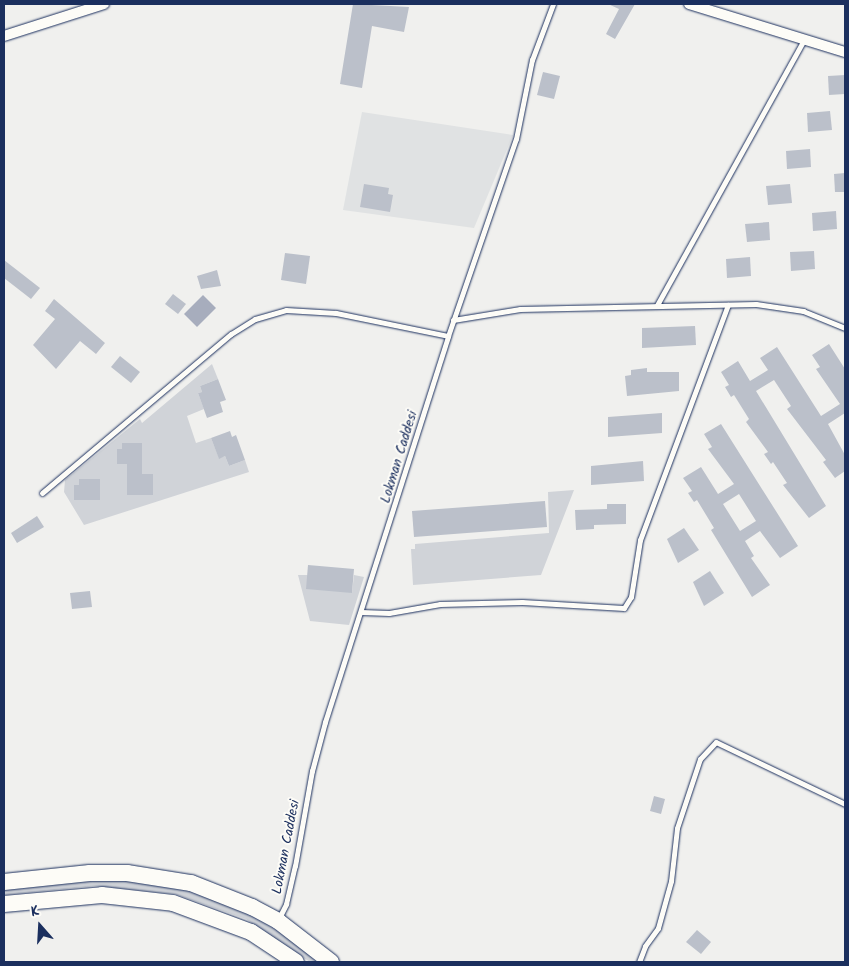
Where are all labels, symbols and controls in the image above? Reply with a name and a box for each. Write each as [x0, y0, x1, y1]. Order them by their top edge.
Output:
street label: Lokman Caddesi [377, 409, 421, 505]
street label: Lokman Caddesi [269, 798, 303, 896]
text: K [28, 900, 43, 924]
north arrow [15, 901, 65, 951]

